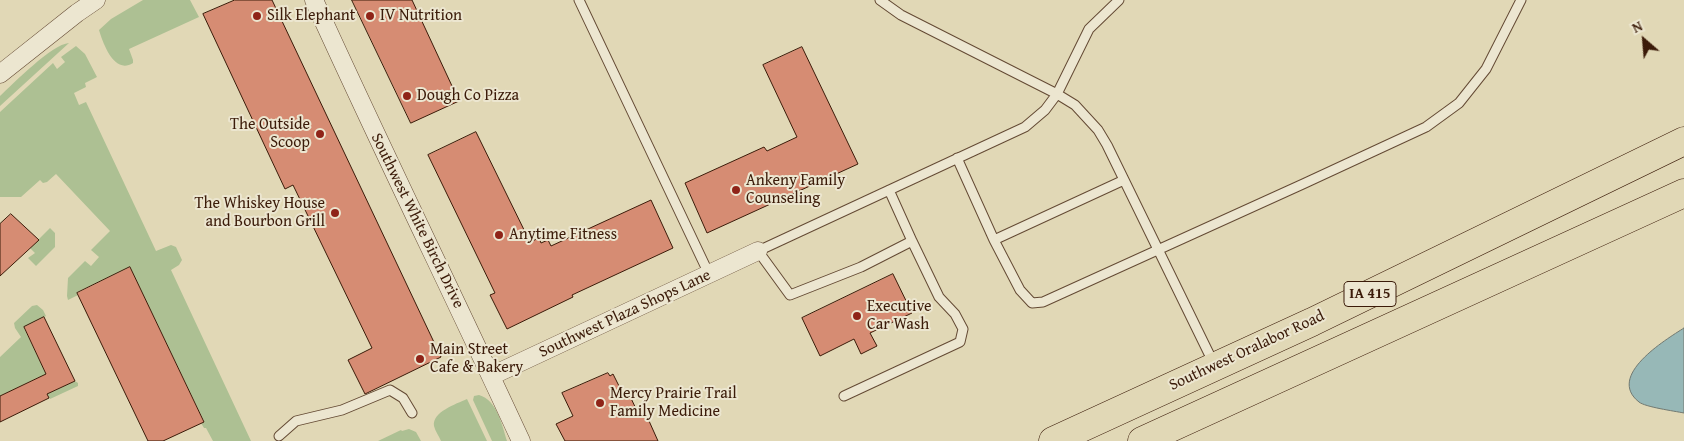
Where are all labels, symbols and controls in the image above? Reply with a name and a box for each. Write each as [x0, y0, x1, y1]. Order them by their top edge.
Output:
place label: Silk Elephant [267, 6, 355, 26]
place label: IV Nutrition [380, 6, 462, 26]
marker: Silk Elephant [251, 10, 263, 22]
marker: IV Nutrition [364, 10, 376, 22]
north arrow [1619, 15, 1669, 65]
text: N [1628, 16, 1646, 38]
place label: Dough Co Pizza [417, 86, 519, 106]
marker: Dough Co Pizza [401, 90, 413, 102]
place label: The Outside Scoop [230, 115, 310, 153]
marker: The Outside Scoop [314, 128, 326, 140]
street label: Southwest White Birch Drive [366, 130, 468, 312]
place label: Ankeny Family Counseling [746, 171, 845, 209]
marker: Ankeny Family Counseling [730, 184, 742, 196]
place label: The Whiskey House and Bourbon Grill [194, 194, 325, 232]
marker: The Whiskey House and Bourbon Grill [329, 207, 341, 219]
place label: Anytime Fitness [509, 225, 617, 245]
marker: Anytime Fitness [493, 229, 505, 241]
street label: Southwest Plaza Shops Lane [536, 266, 714, 362]
road number: IA 415 [1344, 282, 1396, 306]
place label: Executive Car Wash [867, 297, 931, 335]
street label: Southwest Oralabor Road [1166, 307, 1328, 395]
marker: Executive Car Wash [851, 310, 863, 322]
place label: Main Street Cafe & Bakery [430, 340, 523, 378]
marker: Main Street Cafe & Bakery [414, 353, 426, 365]
place label: Mercy Prairie Trail Family Medicine [610, 384, 737, 422]
marker: Mercy Prairie Trail Family Medicine [594, 397, 606, 409]

